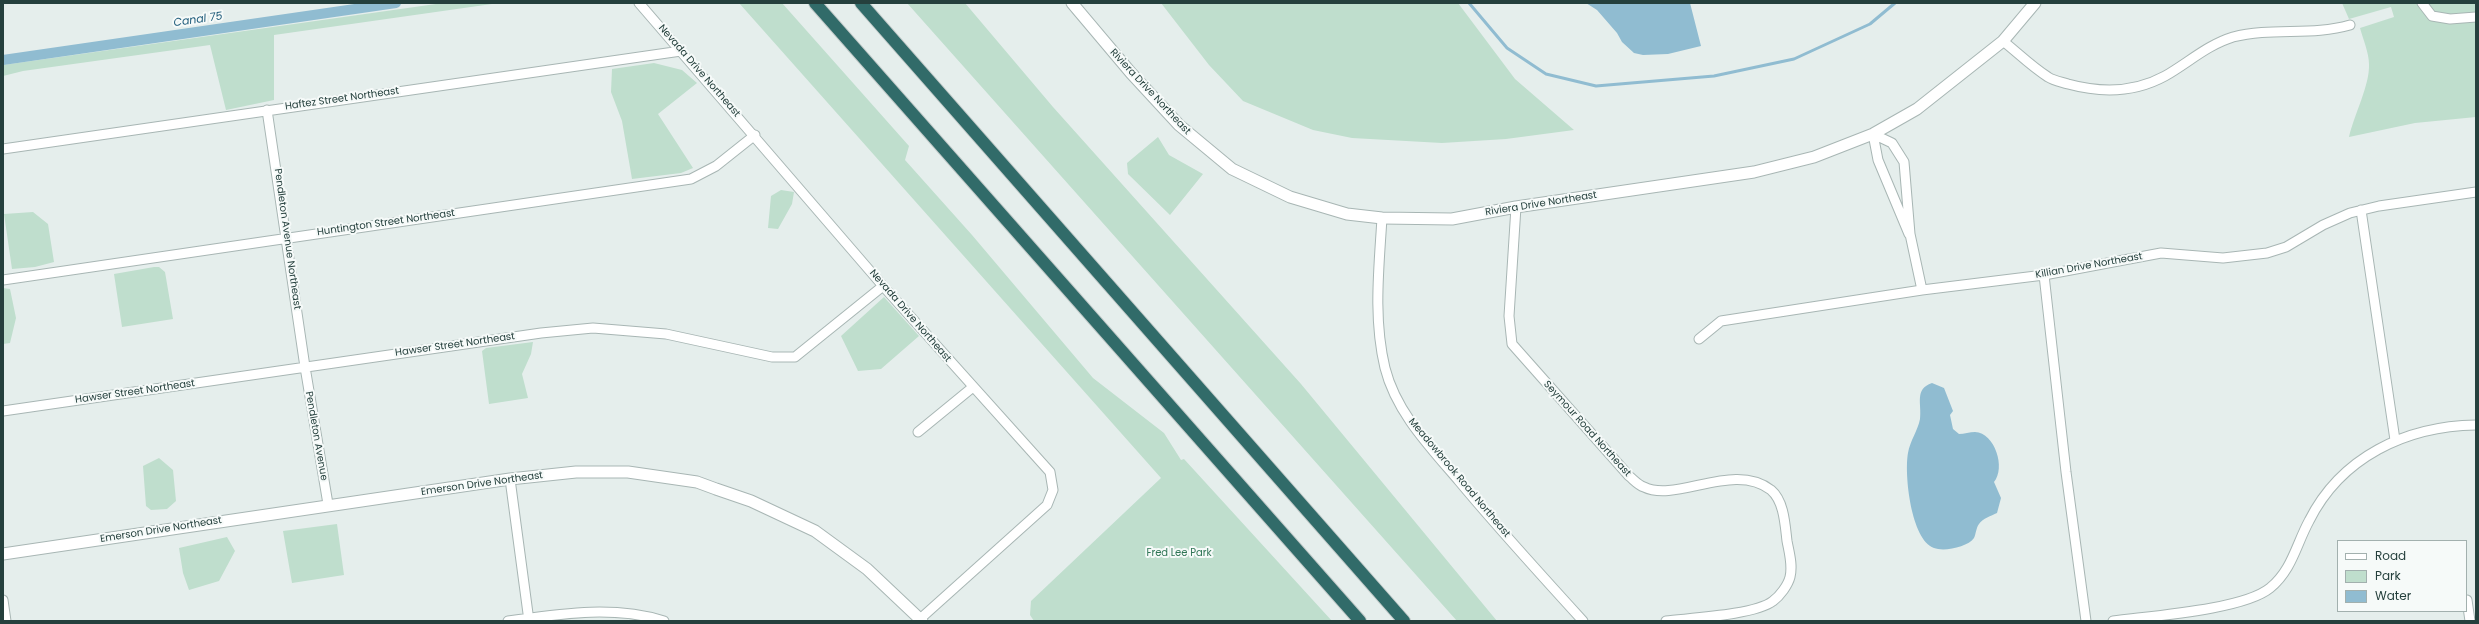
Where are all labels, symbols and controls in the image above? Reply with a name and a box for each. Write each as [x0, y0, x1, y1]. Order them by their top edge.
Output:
water label: Canal 75 [173, 10, 223, 30]
street label: Nevada Drive Northeast [656, 22, 742, 120]
street label: Riviera Drive Northeast [1107, 47, 1193, 137]
street label: Haftez Street Northeast [284, 85, 400, 113]
street label: Pendleton Avenue Northeast [271, 168, 303, 310]
street label: Riviera Drive Northeast [1484, 189, 1598, 219]
street label: Huntington Street Northeast [316, 207, 456, 239]
street label: Killian Drive Northeast [2035, 251, 2143, 281]
street label: Nevada Drive Northeast [867, 267, 953, 365]
street label: Hawser Street Northeast [394, 331, 516, 359]
street label: Hawser Street Northeast [74, 378, 196, 406]
street label: Seymour Road Northeast [1541, 379, 1633, 479]
street label: Pendleton Avenue [302, 390, 330, 482]
street label: Meadowbrook Road Northeast [1406, 416, 1512, 540]
street label: Emerson Drive Northeast [420, 470, 544, 498]
street label: Emerson Drive Northeast [99, 514, 223, 546]
legend [2337, 540, 2467, 612]
park label: Fred Lee Park [1146, 547, 1212, 559]
text: Road [2375, 547, 2406, 564]
text: Park [2375, 567, 2401, 584]
text: Water [2375, 587, 2411, 604]

